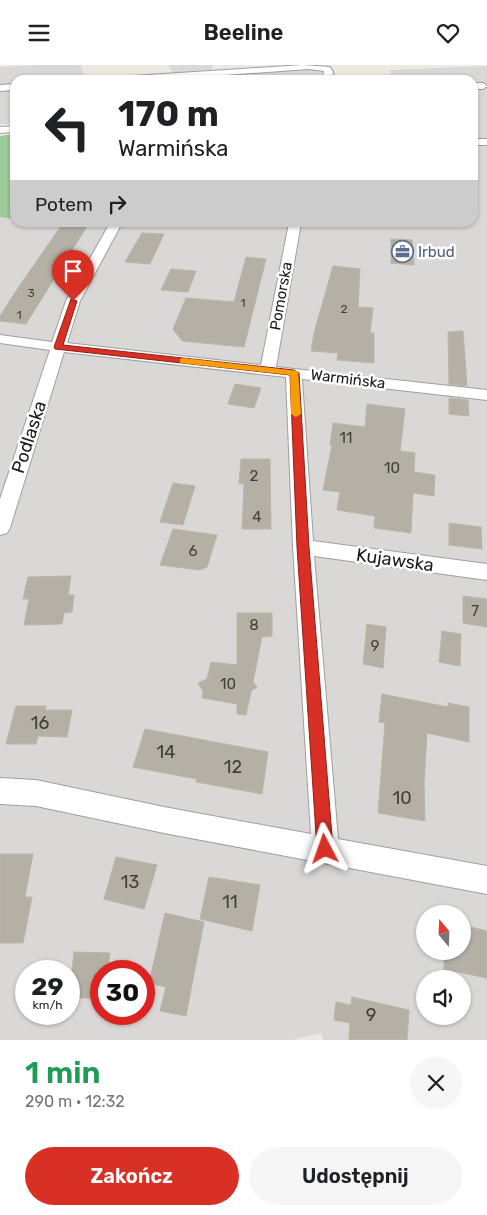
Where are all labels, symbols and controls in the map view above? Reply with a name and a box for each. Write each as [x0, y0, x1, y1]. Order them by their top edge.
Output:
icon: menu [25, 19, 53, 47]
text: Beeline [204, 19, 283, 46]
icon: heart [434, 19, 462, 47]
text: 170 m [118, 93, 219, 135]
icon: left [35, 95, 100, 160]
text: Warmińska [118, 135, 228, 162]
icon: right [103, 190, 131, 218]
text: Potem [35, 193, 93, 216]
office icon: Irbud [390, 240, 414, 264]
place label: Irbud [418, 243, 455, 261]
pin [52, 250, 94, 301]
icon: arrive [59, 257, 87, 285]
street label: Pomorska [266, 260, 296, 332]
house number: 3 [27, 286, 35, 300]
house number: 1 [240, 296, 246, 310]
house number: 2 [340, 302, 348, 316]
house number: 1 [16, 308, 22, 322]
street label: Warmińska [310, 365, 386, 393]
street label: Podlaska [7, 398, 51, 476]
house number: 11 [340, 429, 352, 447]
house number: 10 [384, 459, 400, 477]
house number: 2 [250, 467, 259, 485]
house number: 4 [252, 508, 262, 526]
house number: 6 [188, 542, 198, 560]
street label: Kujawska [355, 544, 435, 576]
house number: 7 [471, 602, 479, 620]
house number: 8 [249, 616, 259, 634]
house number: 9 [371, 637, 380, 655]
house number: 10 [220, 675, 236, 693]
house number: 16 [31, 712, 49, 734]
house number: 14 [157, 741, 175, 763]
house number: 12 [224, 756, 242, 778]
house number: 10 [392, 787, 412, 809]
position arrow [298, 822, 350, 874]
house number: 13 [121, 871, 139, 893]
house number: 11 [222, 891, 238, 913]
north arrow [416, 905, 471, 960]
map controls [416, 905, 471, 1025]
speed limit sign: 30 [90, 960, 155, 1025]
button: sound [416, 970, 471, 1025]
text: 29 [31, 972, 64, 1001]
text: km/h [33, 998, 62, 1012]
house number: 9 [366, 1004, 376, 1026]
text: 1 min [25, 1055, 100, 1091]
button: close [410, 1057, 462, 1109]
text: 290 m · 12:32 [25, 1092, 125, 1111]
button: Zakończ [25, 1147, 239, 1205]
button: Udostępnij [249, 1147, 462, 1205]

